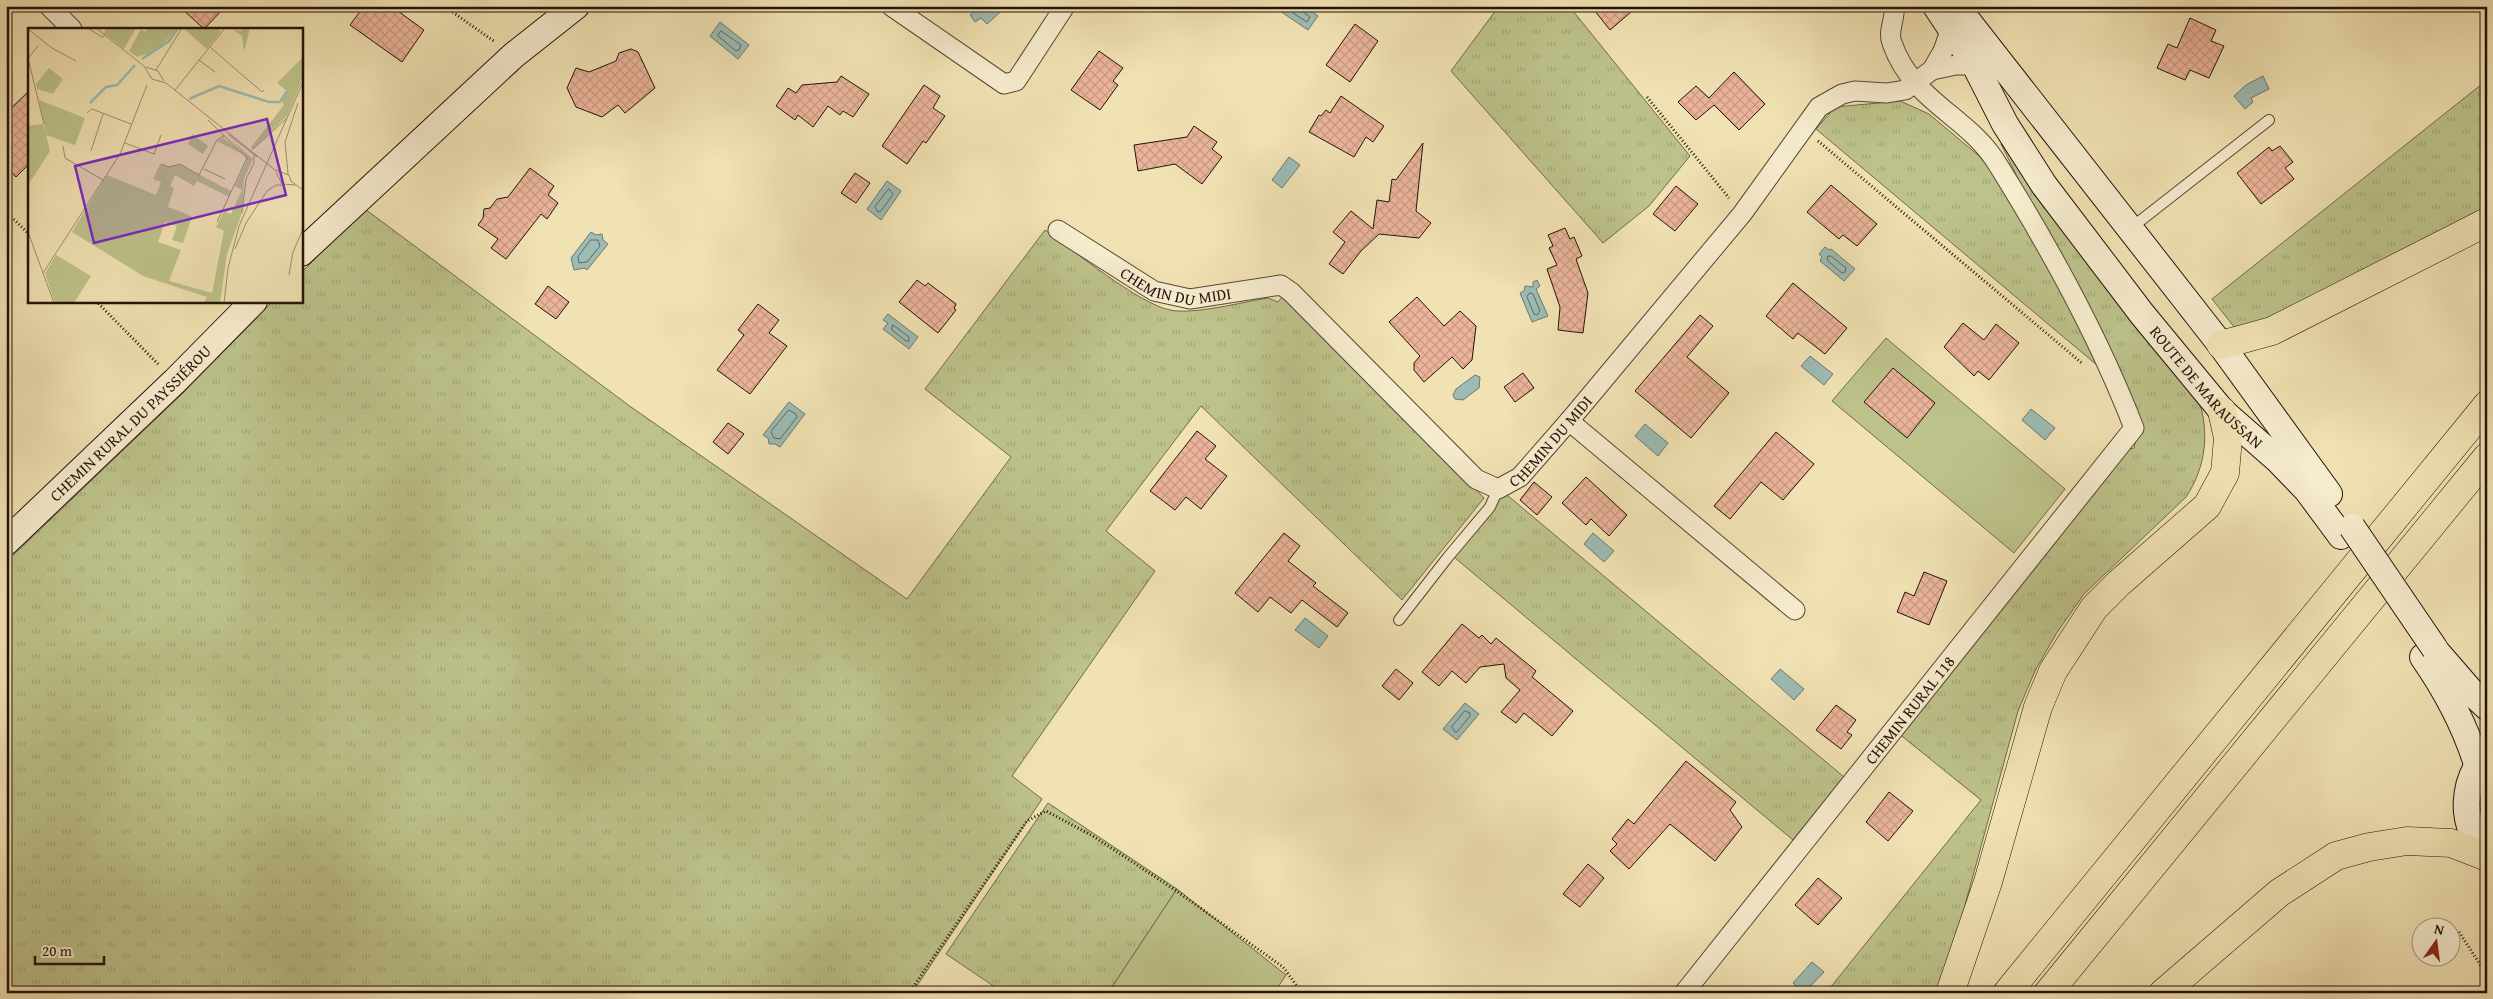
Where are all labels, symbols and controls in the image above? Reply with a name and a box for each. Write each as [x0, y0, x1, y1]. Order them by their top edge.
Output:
inset map [28, 28, 302, 302]
street label: CHEMIN DU MIDI [1116, 261, 1233, 312]
street label: ROUTE DE MARAUSSAN [2144, 320, 2269, 454]
street label: CHEMIN RURAL DU PAYSSIÉROU [44, 339, 217, 507]
street label: CHEMIN DU MIDI [1504, 390, 1598, 493]
street label: CHEMIN RURAL 118 [1859, 650, 1960, 769]
north arrow [2410, 916, 2460, 966]
text: N [2432, 919, 2447, 940]
scale bar [35, 934, 104, 966]
text: 20 m [42, 940, 73, 961]

